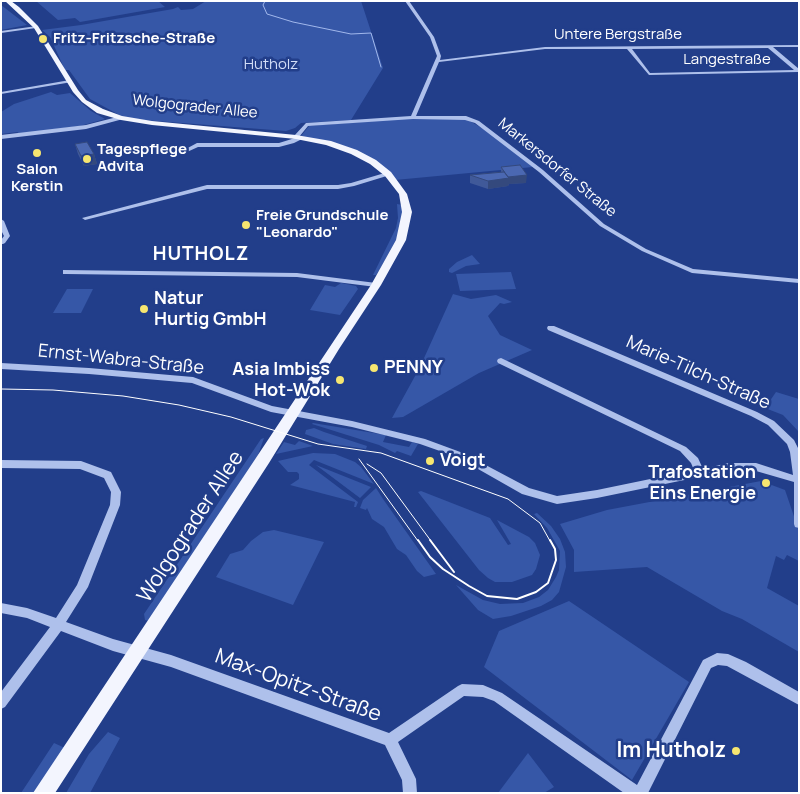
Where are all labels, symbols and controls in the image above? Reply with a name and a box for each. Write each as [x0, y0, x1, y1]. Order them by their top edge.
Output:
street label: Untere Bergstraße [554, 26, 682, 44]
place label: Fritz-Fritzsche-Straße [53, 30, 215, 48]
marker: Fritz-Fritzsche-Straße [37, 33, 49, 45]
street label: Langestraße [683, 51, 771, 69]
park label: Hutholz [244, 56, 298, 74]
street label: Wolgograder Allee [132, 91, 258, 123]
street label: Markersdorfer Straße [494, 115, 620, 221]
place label: Tagespflege Advita [97, 141, 187, 176]
marker: Salon Kerstin [31, 147, 43, 159]
marker: Tagespflege Advita [81, 153, 93, 165]
place label: Salon Kerstin [11, 161, 63, 196]
place label: Freie Grundschule "Leonardo" [256, 207, 389, 242]
marker: Freie Grundschule "Leonardo" [240, 219, 252, 231]
district label: HUTHOLZ [152, 244, 250, 266]
place label: Natur Hurtig GmbH [154, 288, 266, 330]
marker: Natur Hurtig GmbH [138, 303, 150, 315]
street label: Marie-Tilch-Straße [623, 332, 773, 414]
street label: Ernst-Wabra-Straße [37, 341, 205, 379]
place label: PENNY [384, 357, 443, 379]
place label: Asia Imbiss Hot-Wok [232, 359, 330, 402]
marker: PENNY [368, 362, 380, 374]
marker: Asia Imbiss Hot-Wok [334, 374, 346, 386]
street label: Wolgograder Allee [133, 446, 249, 608]
place label: Voigt [440, 450, 486, 472]
marker: Voigt [424, 455, 436, 467]
place label: Trafostation Eins Energie [648, 462, 756, 504]
marker: Trafostation Eins Energie [760, 477, 772, 489]
street label: Max-Opitz-Straße [211, 644, 385, 728]
place label: Im Hutholz [616, 738, 726, 764]
marker: Im Hutholz [730, 745, 742, 757]

